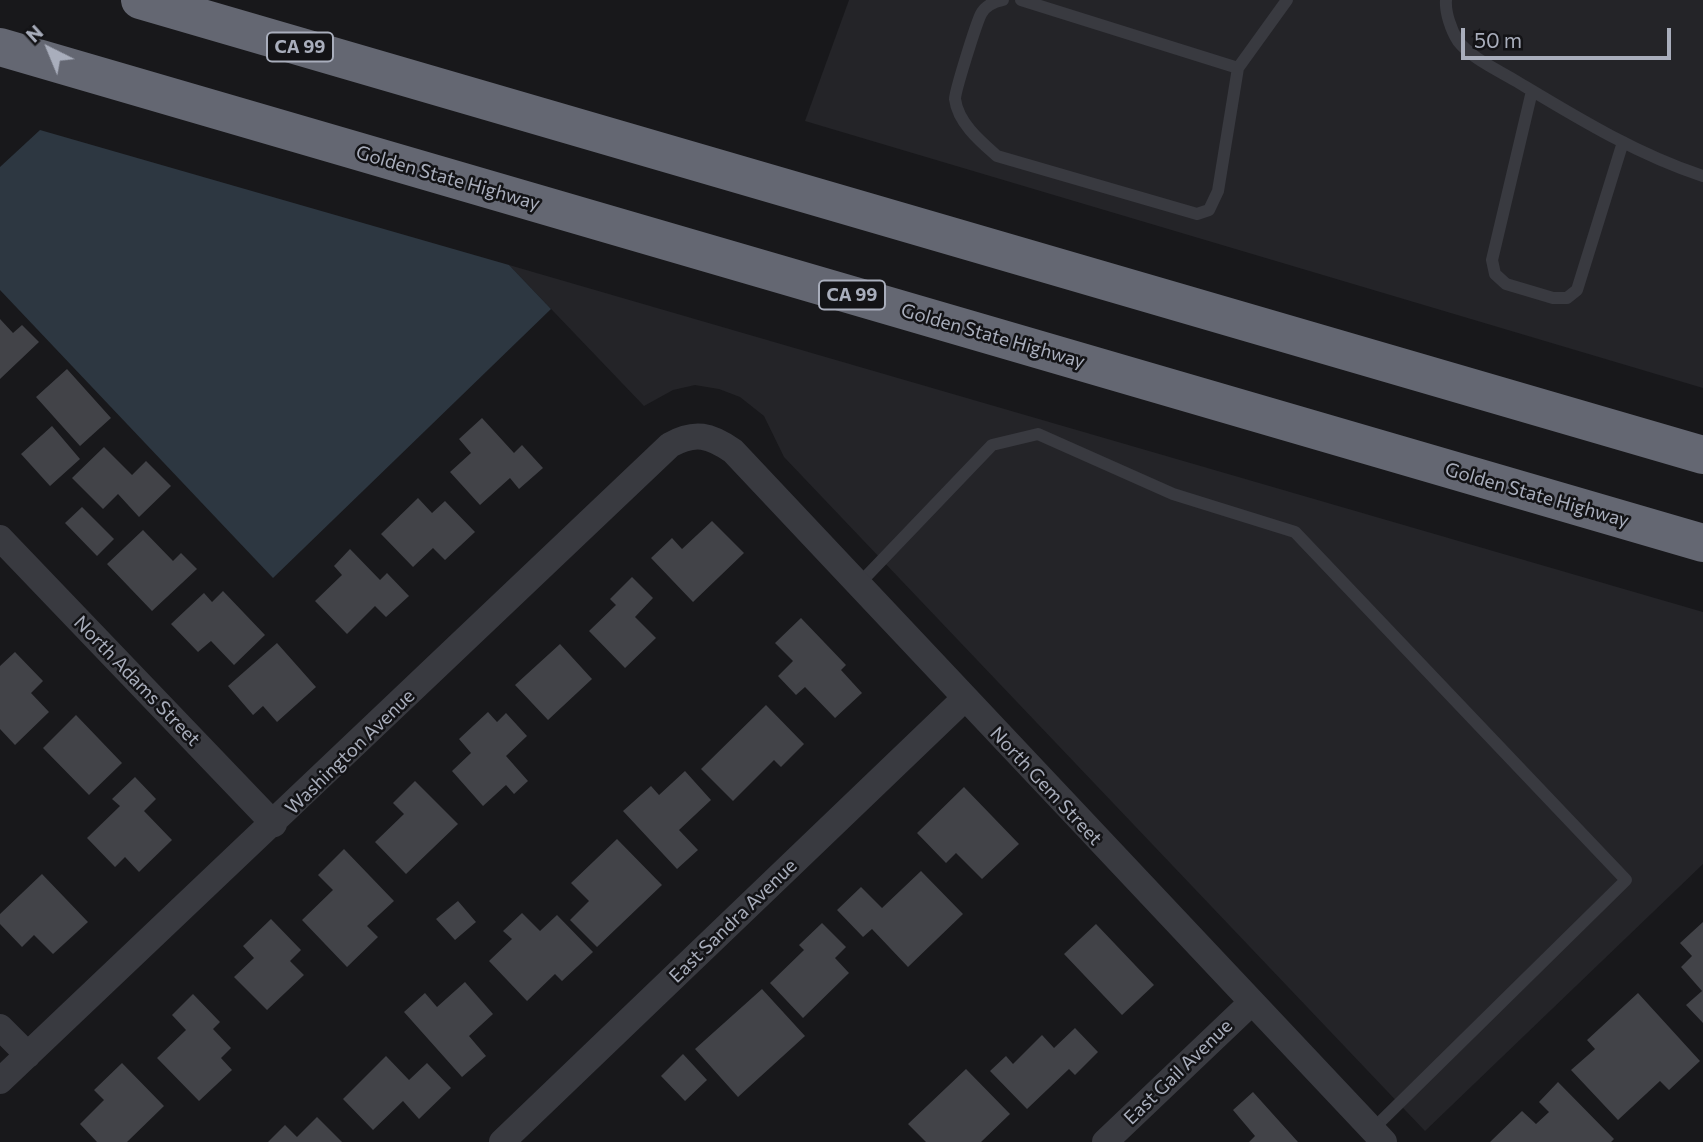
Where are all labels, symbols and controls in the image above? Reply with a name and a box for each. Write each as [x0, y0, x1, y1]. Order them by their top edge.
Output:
north arrow [14, 14, 84, 84]
scale bar [1465, 14, 1675, 58]
text: N [21, 20, 47, 47]
text: 50 m [1474, 27, 1522, 52]
road number: CA 99 [267, 32, 333, 62]
street label: Golden State Highway [353, 141, 543, 215]
road number: CA 99 [819, 281, 885, 310]
street label: Golden State Highway [898, 299, 1088, 373]
street label: Golden State Highway [1442, 458, 1632, 532]
street label: North Adams Street [69, 611, 205, 751]
street label: Washington Avenue [281, 684, 419, 820]
street label: North Gem Street [985, 722, 1107, 850]
street label: East Sandra Avenue [664, 854, 802, 988]
street label: East Gail Avenue [1119, 1015, 1237, 1129]

